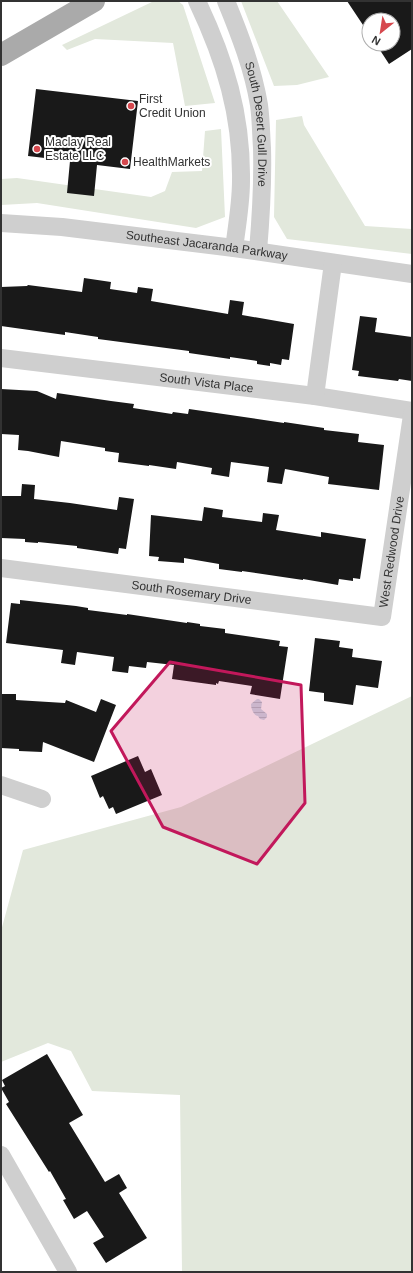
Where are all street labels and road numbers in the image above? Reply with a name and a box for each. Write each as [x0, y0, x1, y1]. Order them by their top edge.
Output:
street label: South Desert Gull Drive [242, 60, 269, 187]
street label: Southeast Jacaranda Parkway [125, 228, 289, 263]
street label: South Vista Place [159, 370, 255, 396]
street label: West Redwood Drive [376, 495, 407, 609]
street label: South Rosemary Drive [131, 578, 253, 607]

